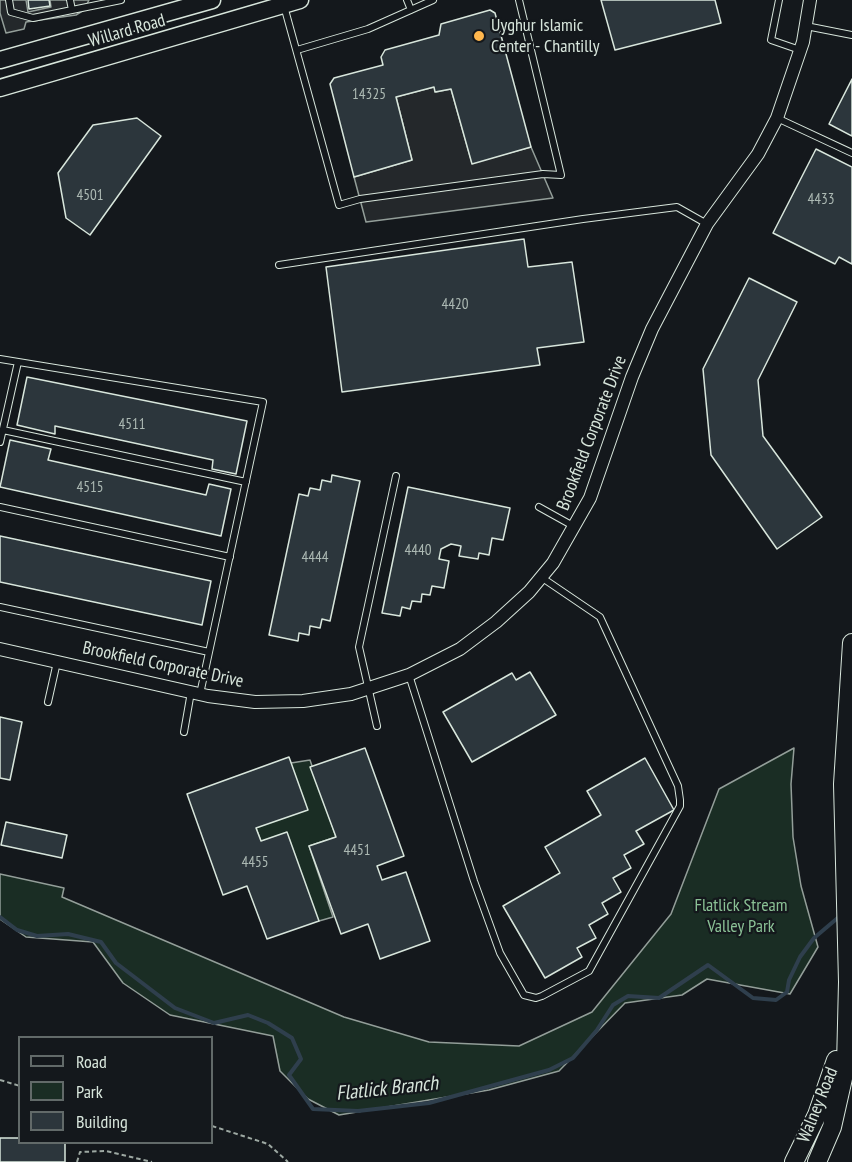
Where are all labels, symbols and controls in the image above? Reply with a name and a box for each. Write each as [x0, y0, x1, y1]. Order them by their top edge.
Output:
street label: Willard Road [86, 10, 168, 52]
place label: Uyghur Islamic Center - Chantilly [491, 15, 599, 57]
marker: Uyghur Islamic Center - Chantilly [472, 29, 486, 43]
house number: 14325 [352, 86, 386, 104]
house number: 4501 [77, 187, 103, 205]
house number: 4433 [808, 191, 834, 209]
house number: 4420 [442, 296, 468, 314]
street label: Brookfield Corporate Drive [553, 353, 631, 513]
house number: 4511 [119, 416, 145, 434]
house number: 4515 [77, 479, 103, 497]
house number: 4440 [405, 542, 431, 560]
house number: 4444 [302, 549, 328, 567]
street label: Brookfield Corporate Drive [81, 637, 245, 693]
house number: 4451 [344, 842, 370, 860]
house number: 4455 [242, 854, 268, 872]
park label: Flatlick Stream Valley Park [694, 895, 788, 938]
legend [18, 1036, 213, 1144]
text: Road [76, 1050, 107, 1073]
street label: Walney Road [793, 1064, 843, 1146]
water label: Flatlick Branch [335, 1072, 439, 1106]
text: Park [76, 1080, 103, 1103]
text: Building [76, 1110, 128, 1133]

